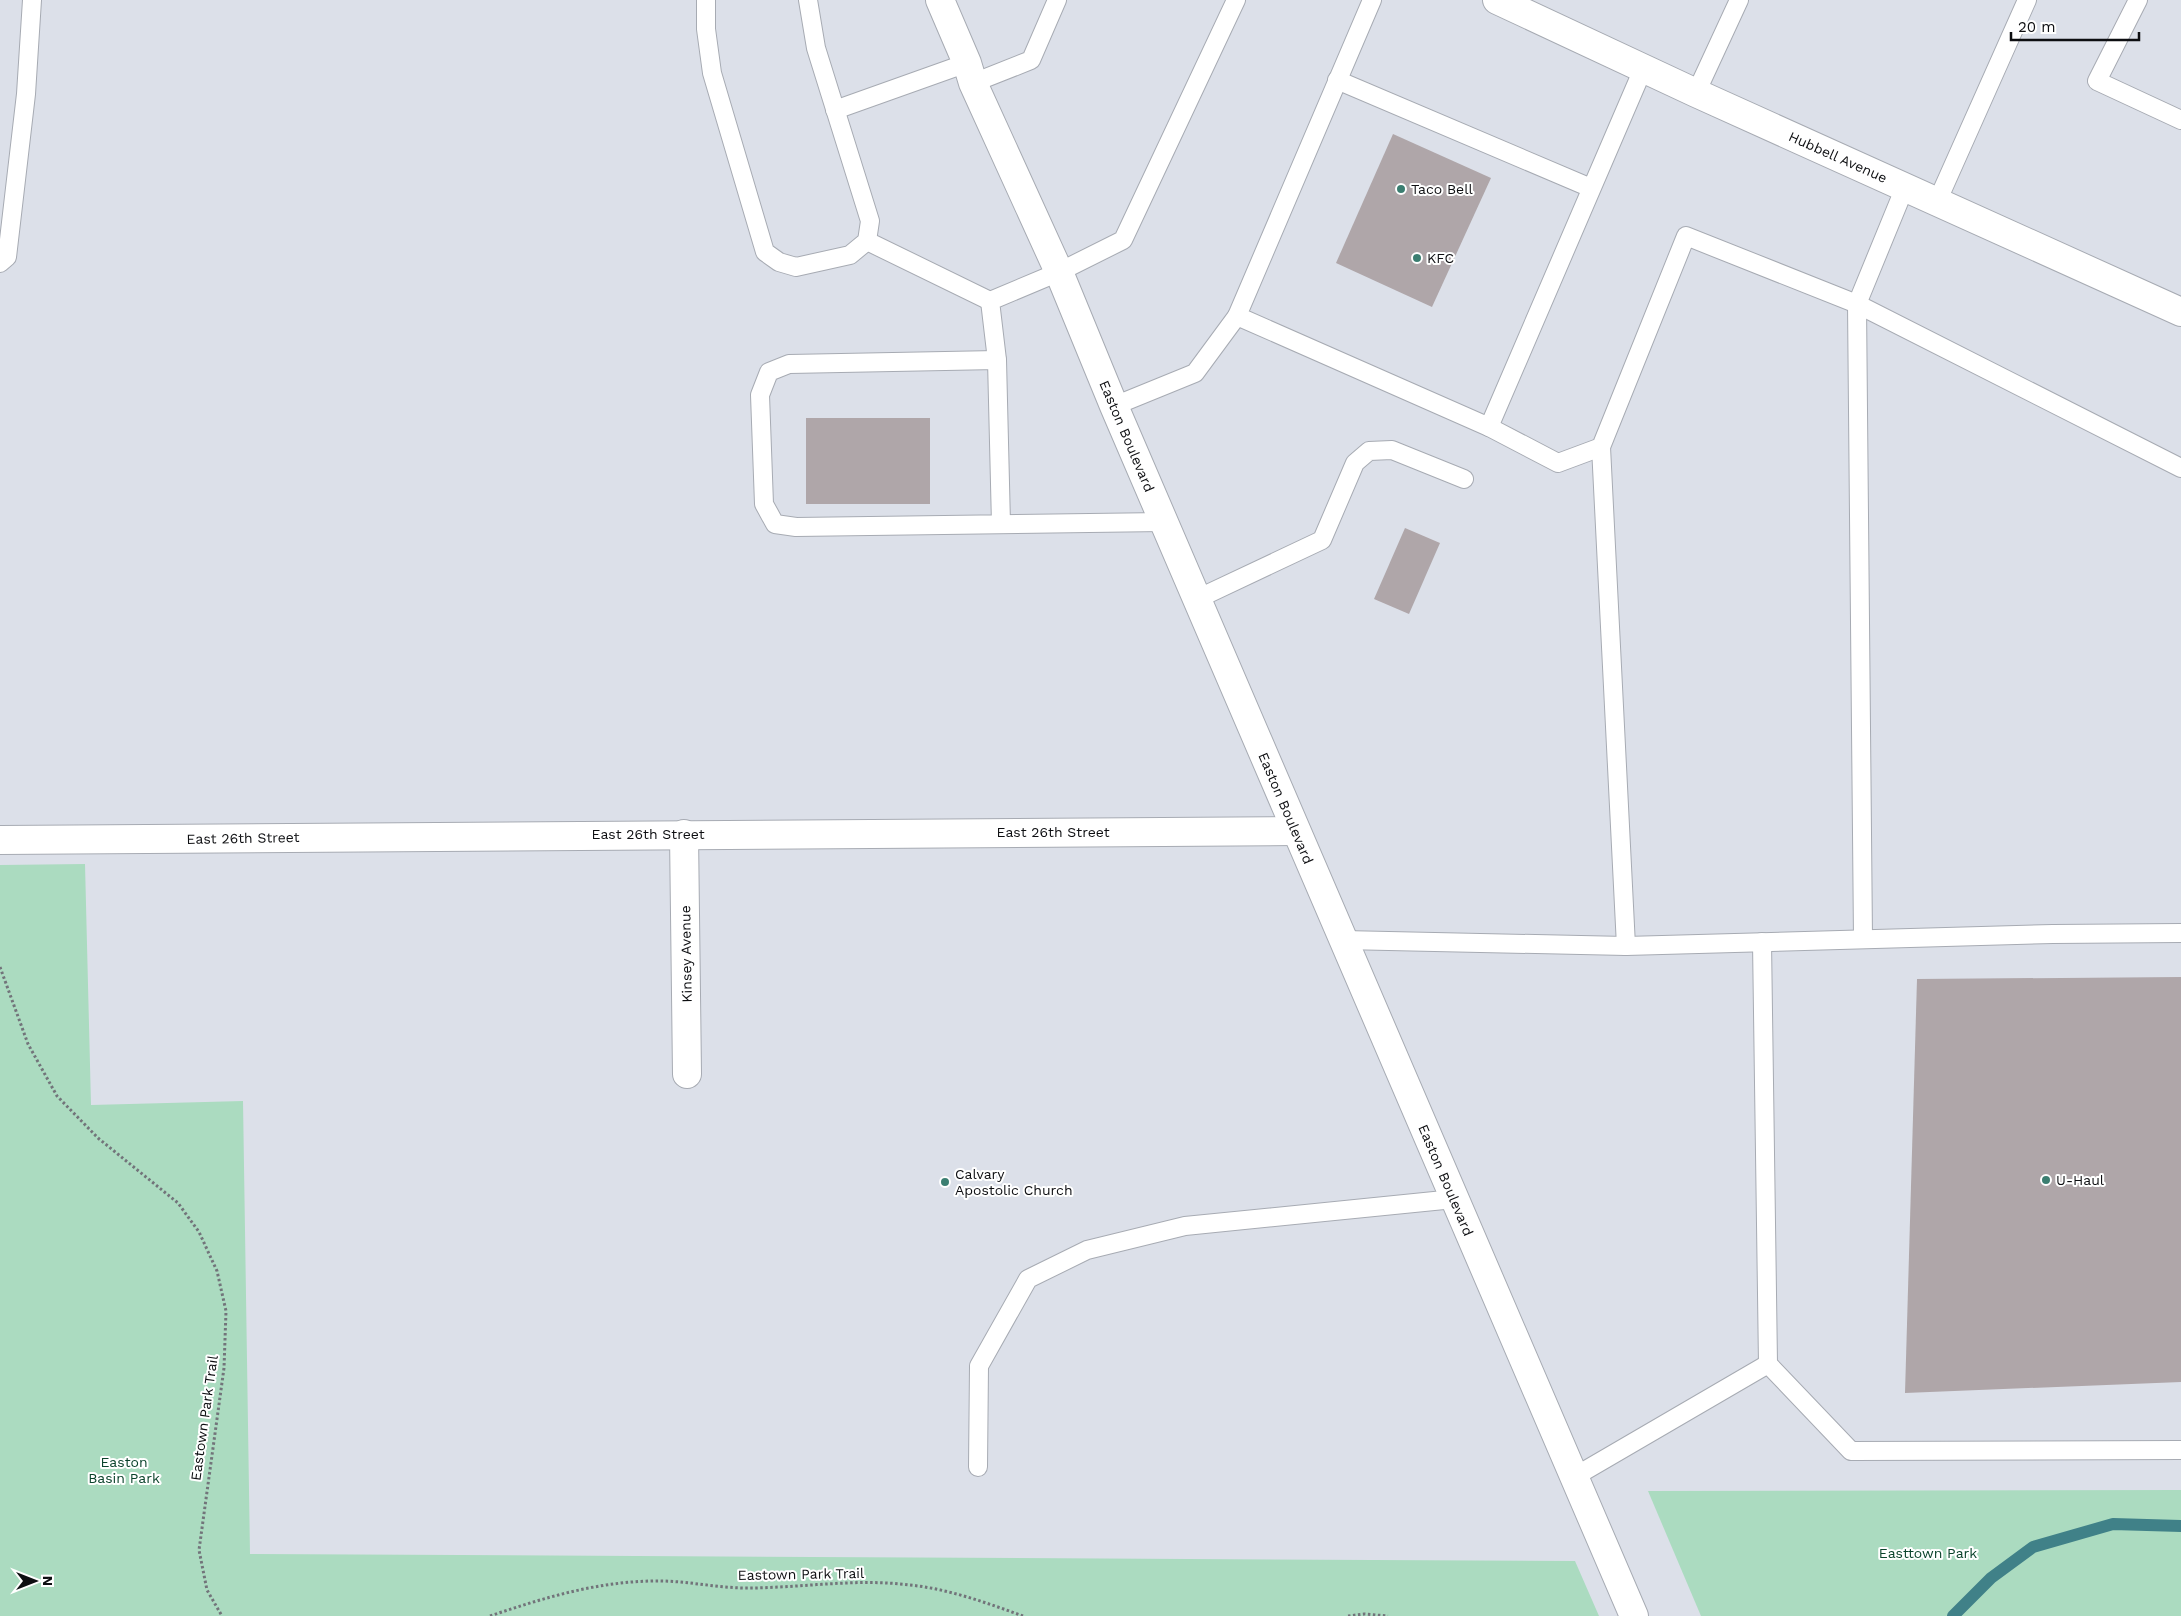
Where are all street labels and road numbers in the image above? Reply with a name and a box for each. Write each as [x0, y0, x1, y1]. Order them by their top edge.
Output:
street label: Hubbell Avenue [1786, 128, 1890, 186]
street label: Easton Boulevard [1096, 378, 1158, 494]
street label: Easton Boulevard [1255, 750, 1317, 866]
street label: East 26th Street [997, 824, 1110, 840]
street label: East 26th Street [592, 826, 705, 842]
street label: East 26th Street [186, 829, 300, 847]
street label: Kinsey Avenue [677, 905, 695, 1003]
street label: Easton Boulevard [1415, 1122, 1477, 1238]
street label: Eastown Park Trail [187, 1354, 221, 1482]
street label: Eastown Park Trail [738, 1565, 865, 1583]

